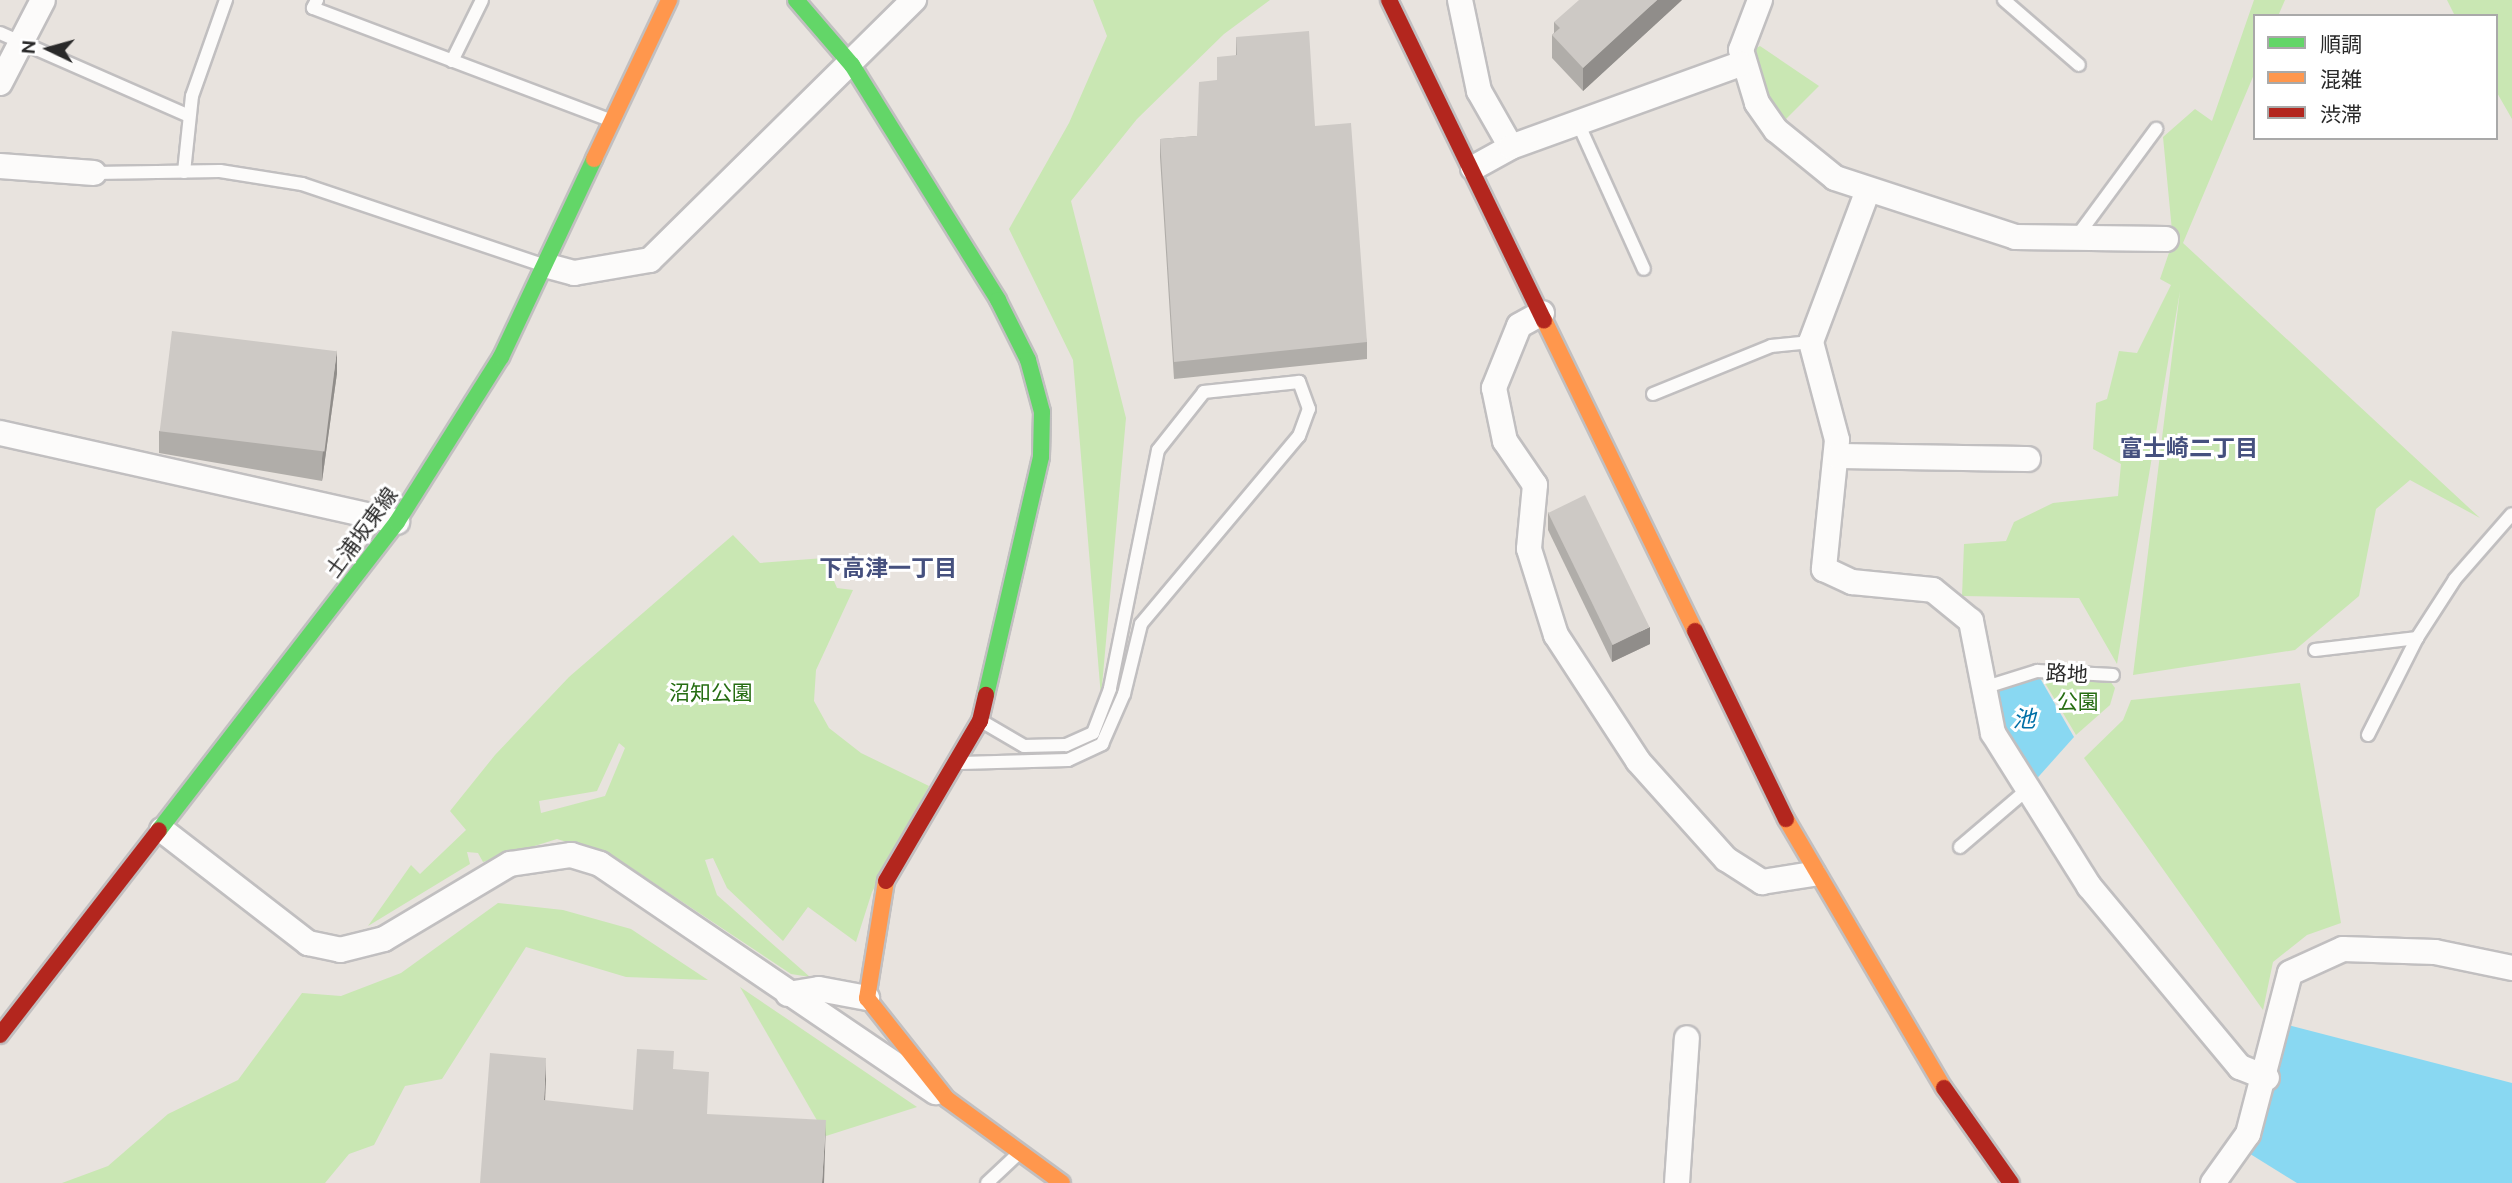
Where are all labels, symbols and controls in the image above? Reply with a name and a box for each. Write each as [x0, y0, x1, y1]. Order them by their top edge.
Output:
north arrow [14, 14, 84, 84]
legend [2253, 14, 2498, 140]
text: 順調 [2320, 32, 2362, 56]
text: N [17, 39, 40, 55]
text: 混雑 [2320, 67, 2362, 91]
text: 渋滞 [2320, 102, 2362, 126]
district label: 富士崎二丁目 [2120, 434, 2258, 462]
street label: 土浦坂東線 [320, 482, 402, 582]
district label: 下高津一丁目 [819, 554, 957, 582]
street label: 路地 [2045, 659, 2089, 687]
park label: 沼知公園 [669, 679, 753, 705]
park label: 公園 [2057, 688, 2099, 714]
water label: 池 [2013, 705, 2035, 733]

